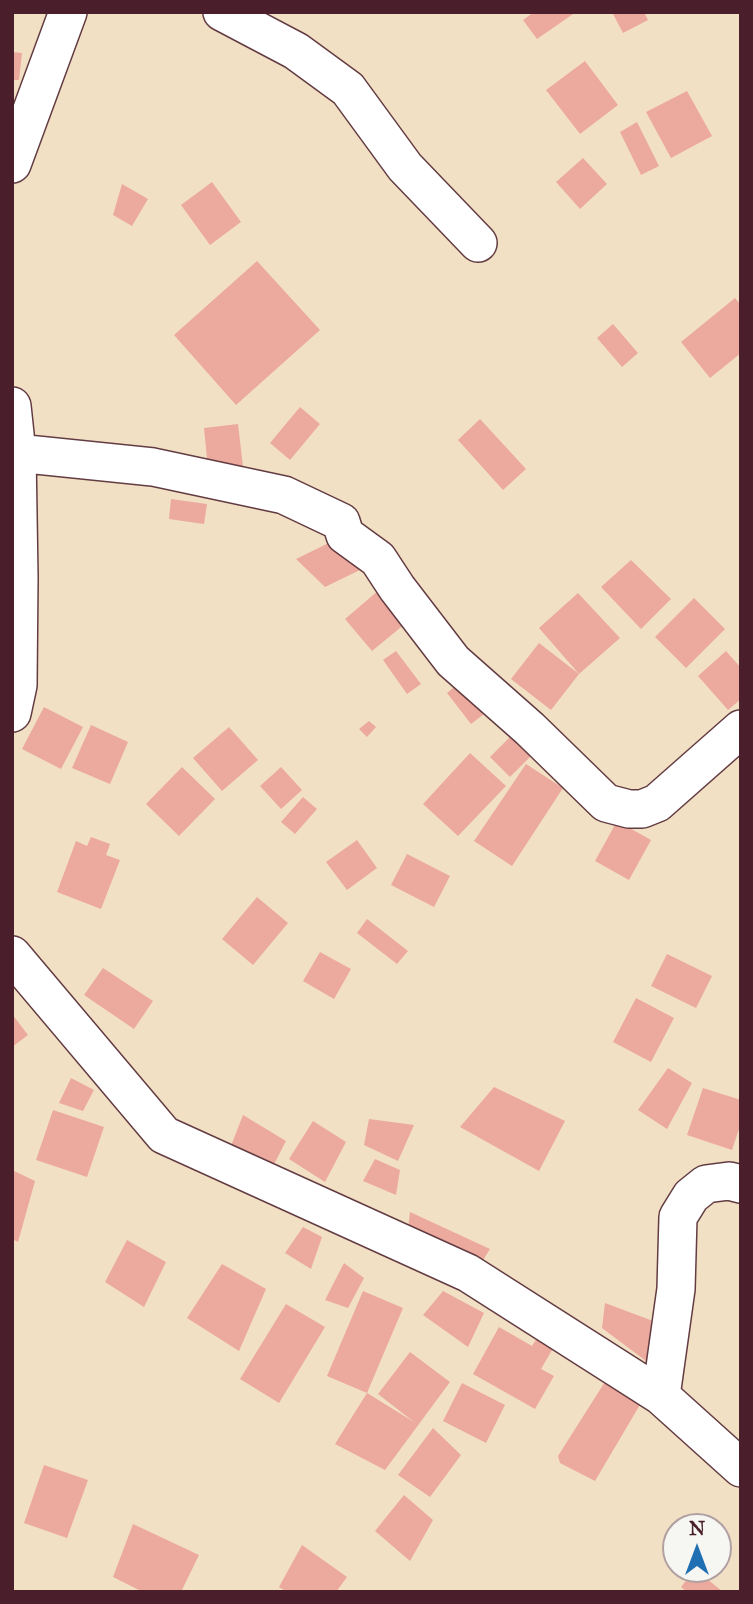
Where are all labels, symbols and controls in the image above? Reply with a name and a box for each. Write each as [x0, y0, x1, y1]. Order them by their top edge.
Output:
north arrow [662, 1513, 732, 1583]
text: N [689, 1517, 705, 1540]

